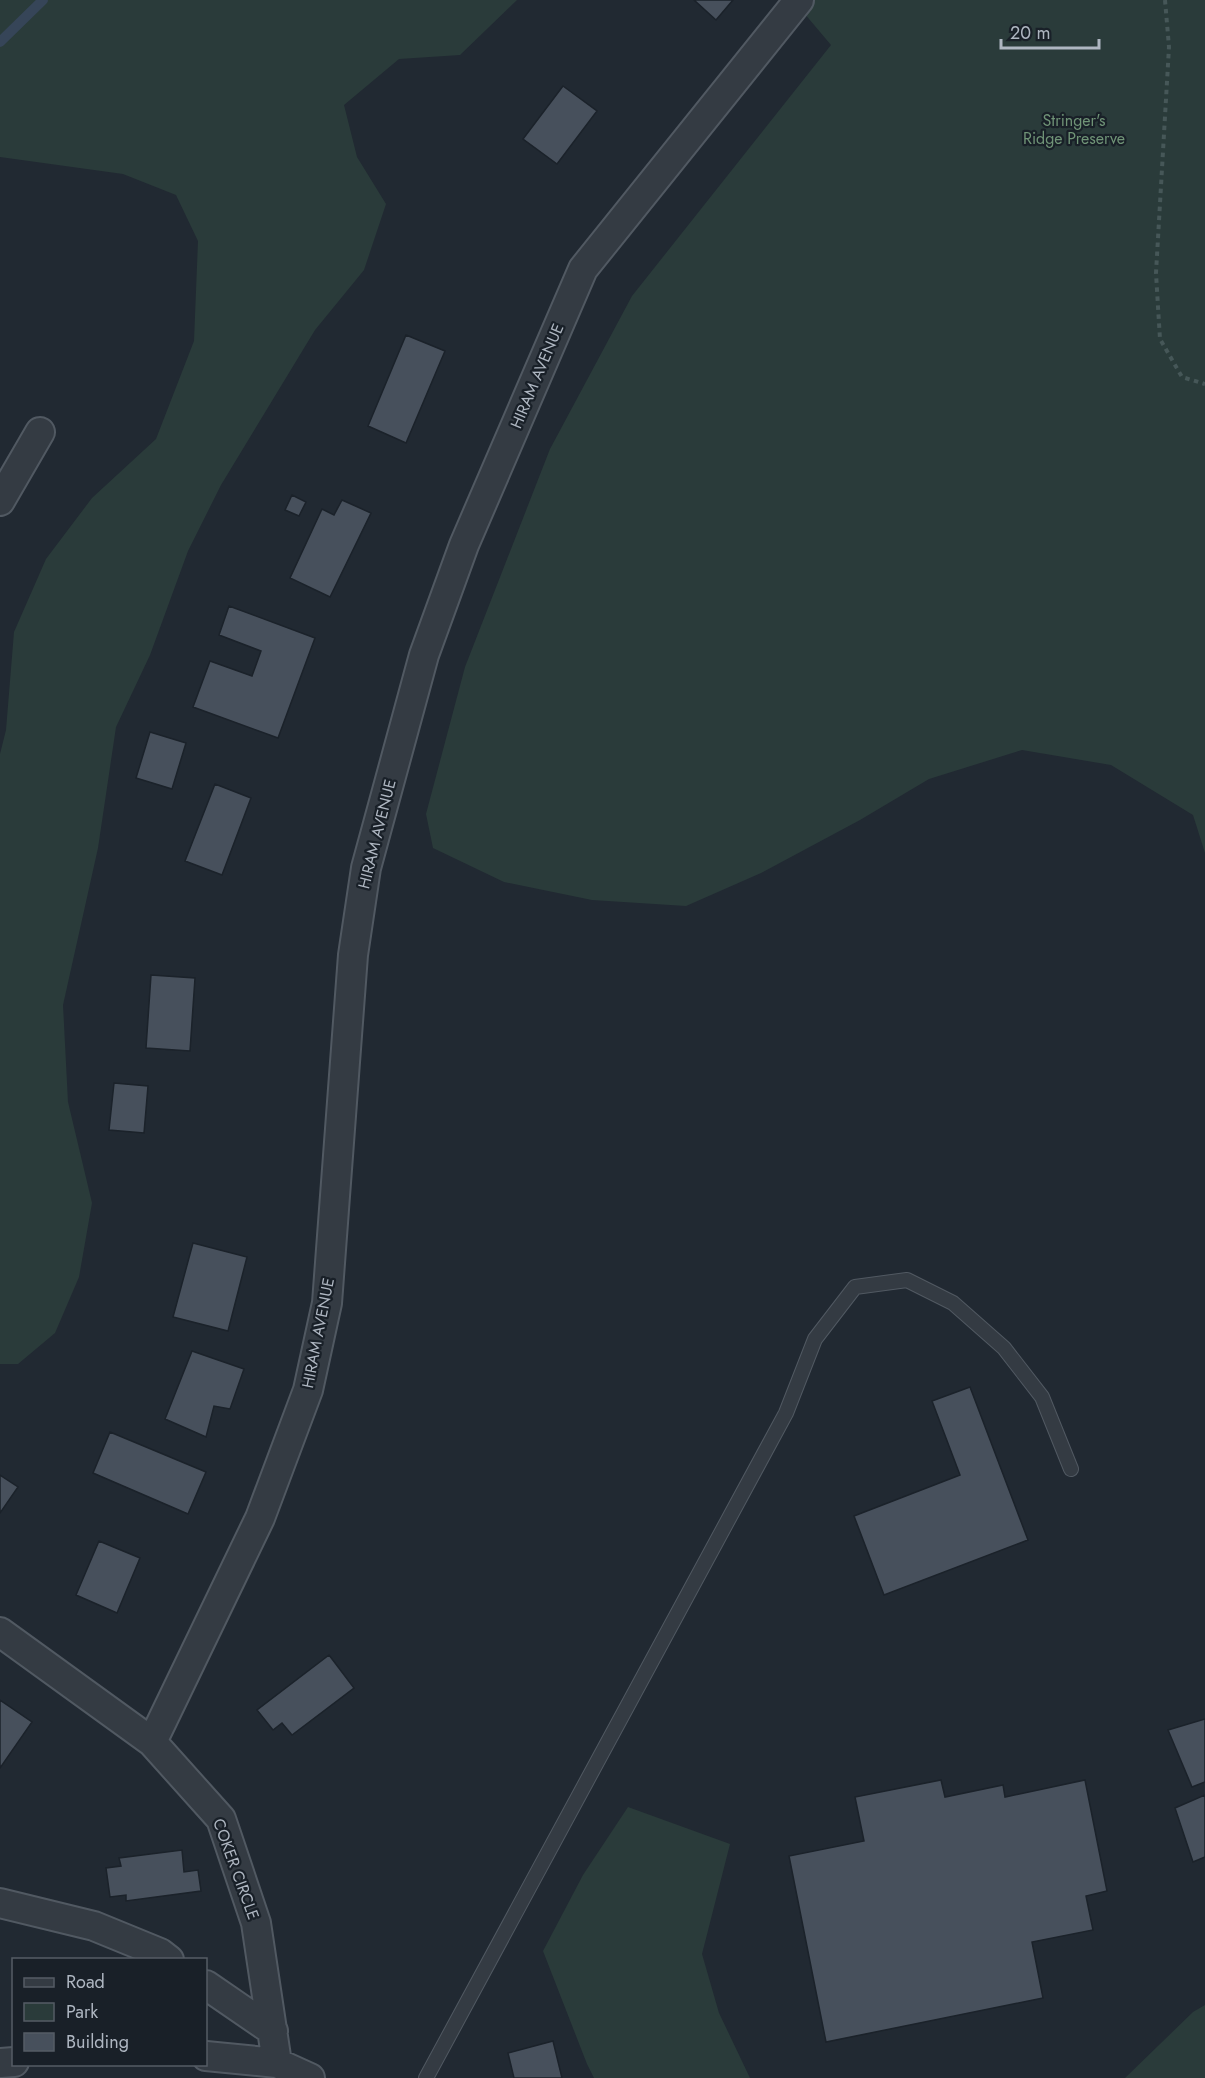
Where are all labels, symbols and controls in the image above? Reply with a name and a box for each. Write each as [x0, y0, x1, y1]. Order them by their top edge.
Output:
scale bar [1001, 12, 1098, 50]
text: 20 m [1010, 20, 1050, 46]
park label: Stringer's Ridge Preserve [1023, 109, 1125, 150]
street label: HIRAM AVENUE [504, 320, 570, 432]
street label: HIRAM AVENUE [352, 777, 402, 891]
street label: HIRAM AVENUE [296, 1276, 340, 1390]
street label: COKER CIRCLE [207, 1815, 265, 1923]
legend [12, 1958, 207, 2066]
text: Road [66, 1969, 105, 1995]
text: Park [66, 1999, 98, 2025]
text: Building [66, 2029, 129, 2055]

